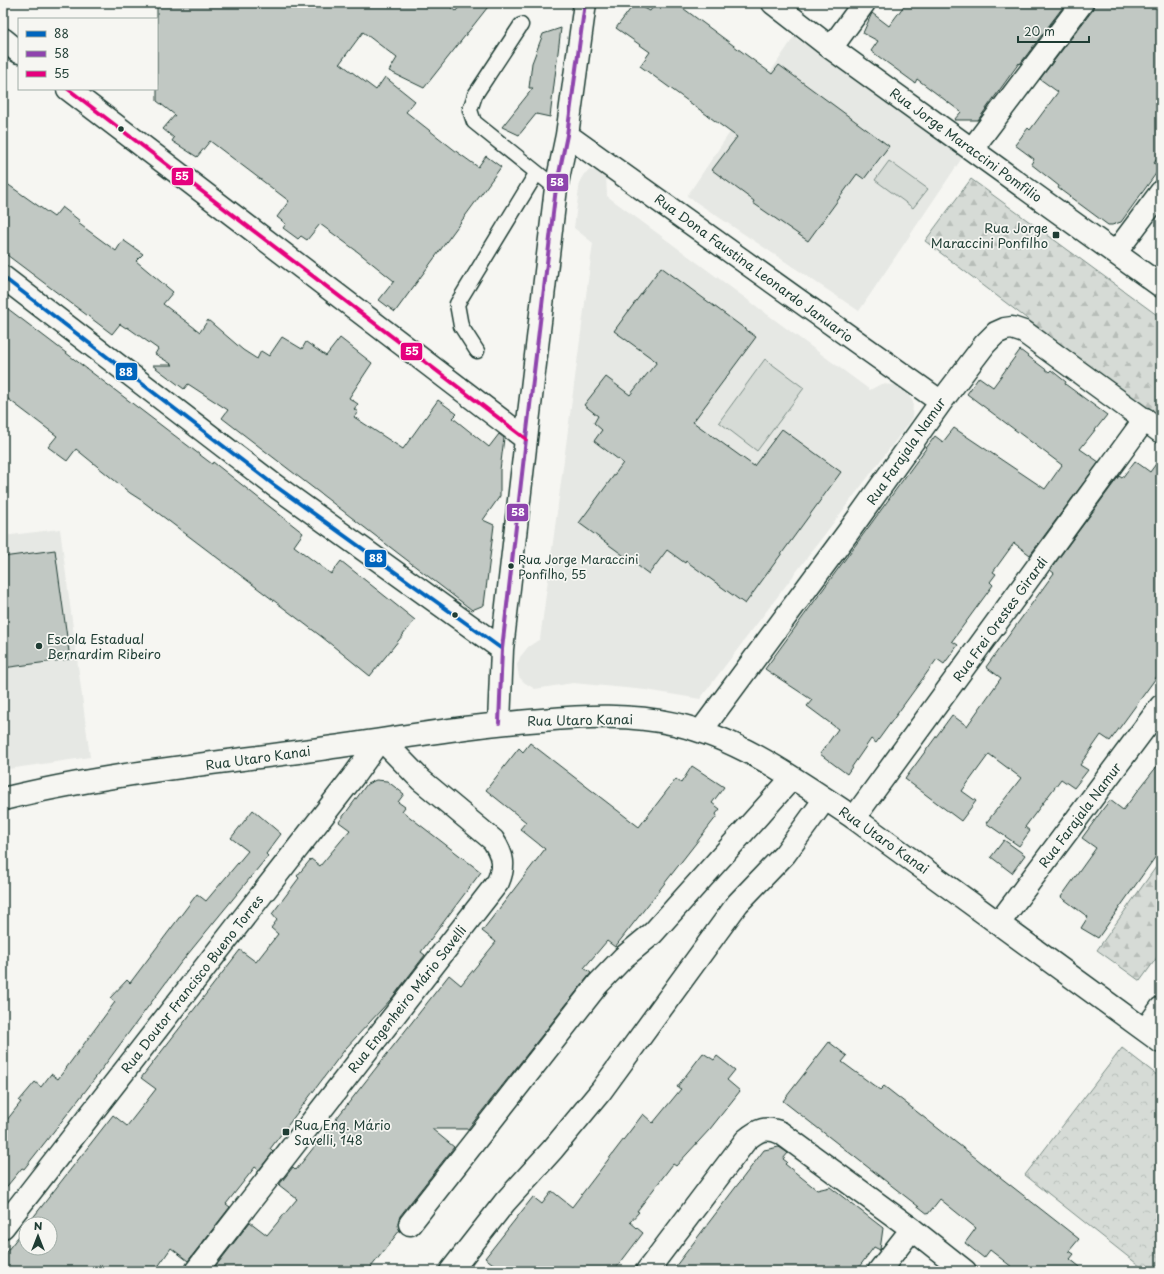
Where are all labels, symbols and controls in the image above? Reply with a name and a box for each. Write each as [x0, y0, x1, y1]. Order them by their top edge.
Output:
legend [18, 18, 158, 90]
scale bar [1018, 18, 1089, 44]
text: 20 m [1024, 22, 1055, 40]
text: 88 [54, 24, 69, 42]
text: 58 [54, 44, 69, 62]
text: 55 [54, 64, 69, 82]
street label: Rua Jorge Maraccini Pomfilio [886, 83, 1046, 206]
unlabelled marker [116, 124, 126, 134]
line badge: 55 [171, 167, 194, 186]
text: 55 [175, 167, 189, 184]
line badge: 58 [546, 173, 569, 192]
text: 58 [550, 173, 564, 190]
street label: Rua Dona Faustina Leonardo Januario [651, 189, 858, 346]
place label: Rua Jorge Maraccini Ponfilho [931, 218, 1048, 252]
marker: Rua Jorge Maraccini Ponfilho [1051, 230, 1061, 240]
line badge: 55 [400, 342, 423, 361]
text: 55 [405, 342, 419, 359]
line badge: 88 [115, 362, 138, 381]
text: 88 [119, 363, 133, 380]
street label: Rua Farajala Namur [861, 392, 950, 508]
line badge: 58 [506, 503, 529, 522]
text: 58 [511, 503, 525, 520]
line badge: 88 [364, 549, 387, 568]
text: 88 [369, 549, 383, 566]
place label: Rua Jorge Maraccini Ponfilho, 55 [518, 550, 638, 583]
street label: Rua Frei Orestes Girardi [948, 552, 1051, 685]
marker: Rua Jorge Maraccini Ponfilho, 55 [506, 561, 516, 571]
unlabelled marker [450, 610, 460, 620]
place label: Escola Estadual Bernardim Ribeiro [47, 629, 161, 663]
marker: Escola Estadual Bernardim Ribeiro [34, 641, 44, 651]
street label: Rua Utaro Kanai [527, 709, 633, 730]
street label: Rua Utaro Kanai [204, 741, 312, 774]
street label: Rua Farajala Namur [1034, 757, 1126, 871]
street label: Rua Utaro Kanai [835, 801, 933, 878]
street label: Rua Doutor Francisco Bueno Torres [116, 891, 267, 1077]
street label: Rua Engenheiro Mário Savelli [343, 921, 470, 1076]
place label: Rua Eng. Mário Savelli, 148 [294, 1115, 391, 1149]
marker: Rua Eng. Mário Savelli, 148 [281, 1127, 291, 1137]
north arrow [18, 1216, 58, 1256]
text: N [34, 1217, 43, 1234]

